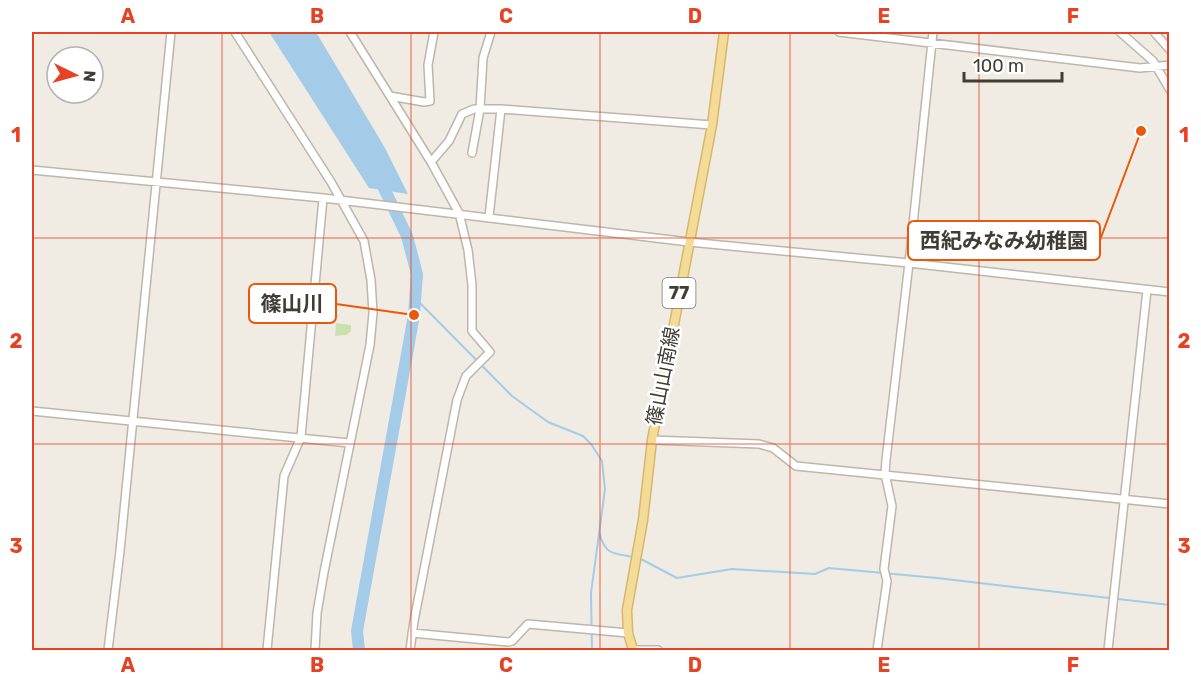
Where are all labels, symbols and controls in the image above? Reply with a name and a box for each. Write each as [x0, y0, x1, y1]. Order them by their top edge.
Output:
text: A [121, 4, 136, 28]
text: B [310, 4, 324, 28]
text: C [499, 4, 513, 28]
text: D [688, 4, 702, 28]
text: E [878, 4, 890, 28]
text: F [1067, 4, 1079, 28]
north arrow [45, 45, 105, 105]
scale bar [964, 45, 1062, 83]
text: 100 m [973, 55, 1024, 77]
text: N [79, 70, 99, 83]
text: 1 [11, 123, 21, 147]
text: 1 [1179, 123, 1189, 147]
callout: 西紀みなみ幼稚園 [908, 221, 1100, 260]
text: 西紀みなみ幼稚園 [920, 228, 1088, 253]
road number: 77 [662, 278, 696, 308]
callout: 篠山川 [249, 284, 336, 323]
text: 篠山川 [261, 291, 324, 316]
street label: 篠山山南線 [642, 325, 684, 427]
text: 2 [10, 329, 23, 353]
text: 2 [1178, 329, 1191, 353]
text: 3 [9, 534, 23, 558]
text: 3 [1177, 534, 1191, 558]
text: A [121, 653, 136, 677]
text: B [310, 653, 324, 677]
text: C [499, 653, 513, 677]
text: D [688, 653, 702, 677]
text: E [878, 653, 890, 677]
text: F [1067, 653, 1079, 677]

